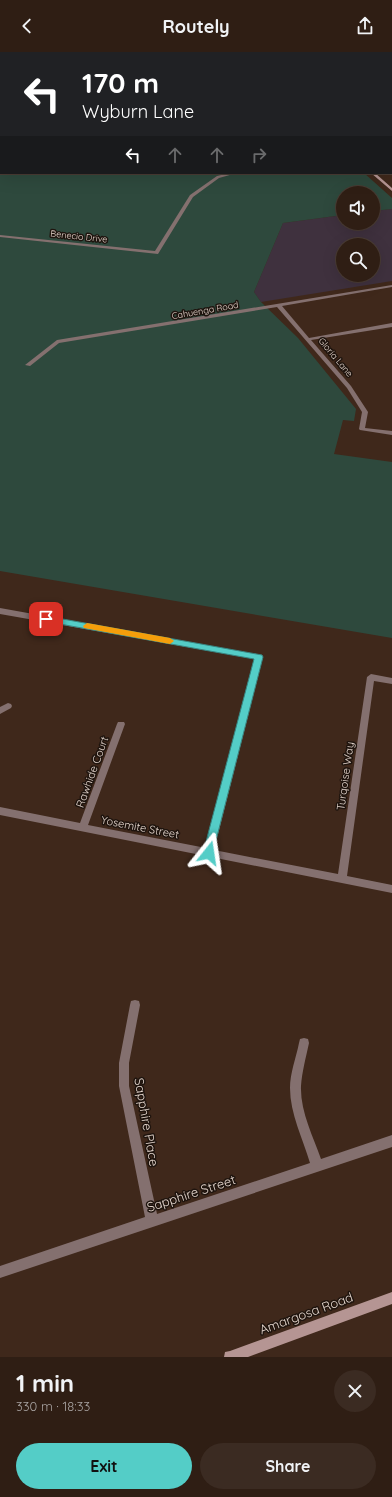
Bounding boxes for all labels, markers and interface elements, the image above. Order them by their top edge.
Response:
icon: back [16,15,38,37]
text: Routely [162,15,230,38]
icon: share [354,15,376,37]
text: 170 m [82,65,159,100]
icon: left [16,68,68,120]
text: Wyburn Lane [82,100,194,123]
icon: left [122,144,144,166]
icon: ahead [164,144,186,166]
icon: ahead [206,144,228,166]
icon: right [248,144,270,166]
map controls [336,186,380,282]
button: sound [336,186,380,230]
street label: Benecio Drive [50,228,108,244]
button: search [336,238,380,282]
street label: Cahuenga Road [171,299,239,321]
street label: Gloria Lane [317,335,355,379]
pin [29,602,63,636]
icon: arrive [35,608,57,630]
street label: Rawhide Court [73,734,111,810]
street label: Turqoise Way [333,741,357,811]
street label: Yosemite Street [100,813,180,841]
position arrow [188,832,230,874]
street label: Sapphire Place [131,1077,163,1167]
street label: Sapphire Street [145,1171,237,1215]
street label: Amargosa Road [257,1289,355,1337]
text: 1 min [16,1368,74,1398]
button: close [334,1370,376,1412]
text: 330 m · 18:33 [16,1398,90,1414]
button: Exit [16,1443,192,1489]
button: Share [200,1443,376,1489]

